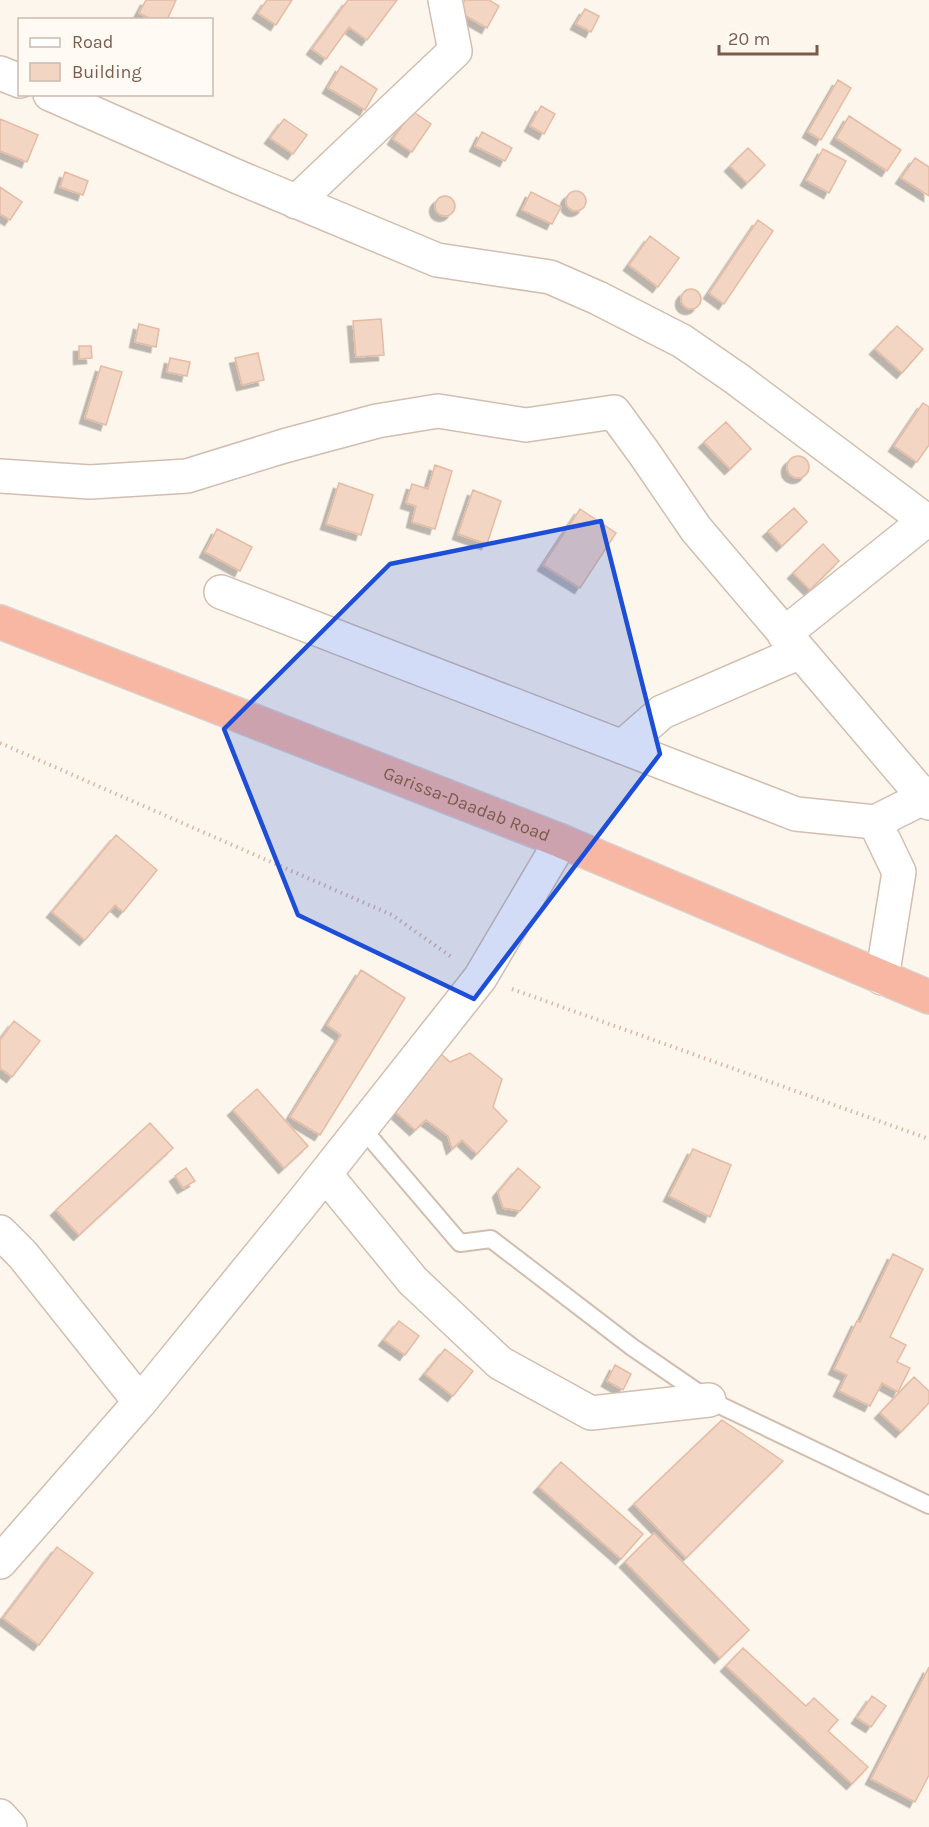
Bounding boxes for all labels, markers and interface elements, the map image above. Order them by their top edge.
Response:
legend [18,18,213,96]
scale bar [719,18,816,56]
text: 20 m [728,28,770,50]
text: Road [72,31,113,53]
text: Building [72,61,142,83]
street label: Garissa-Daadab Road [380,762,553,847]

